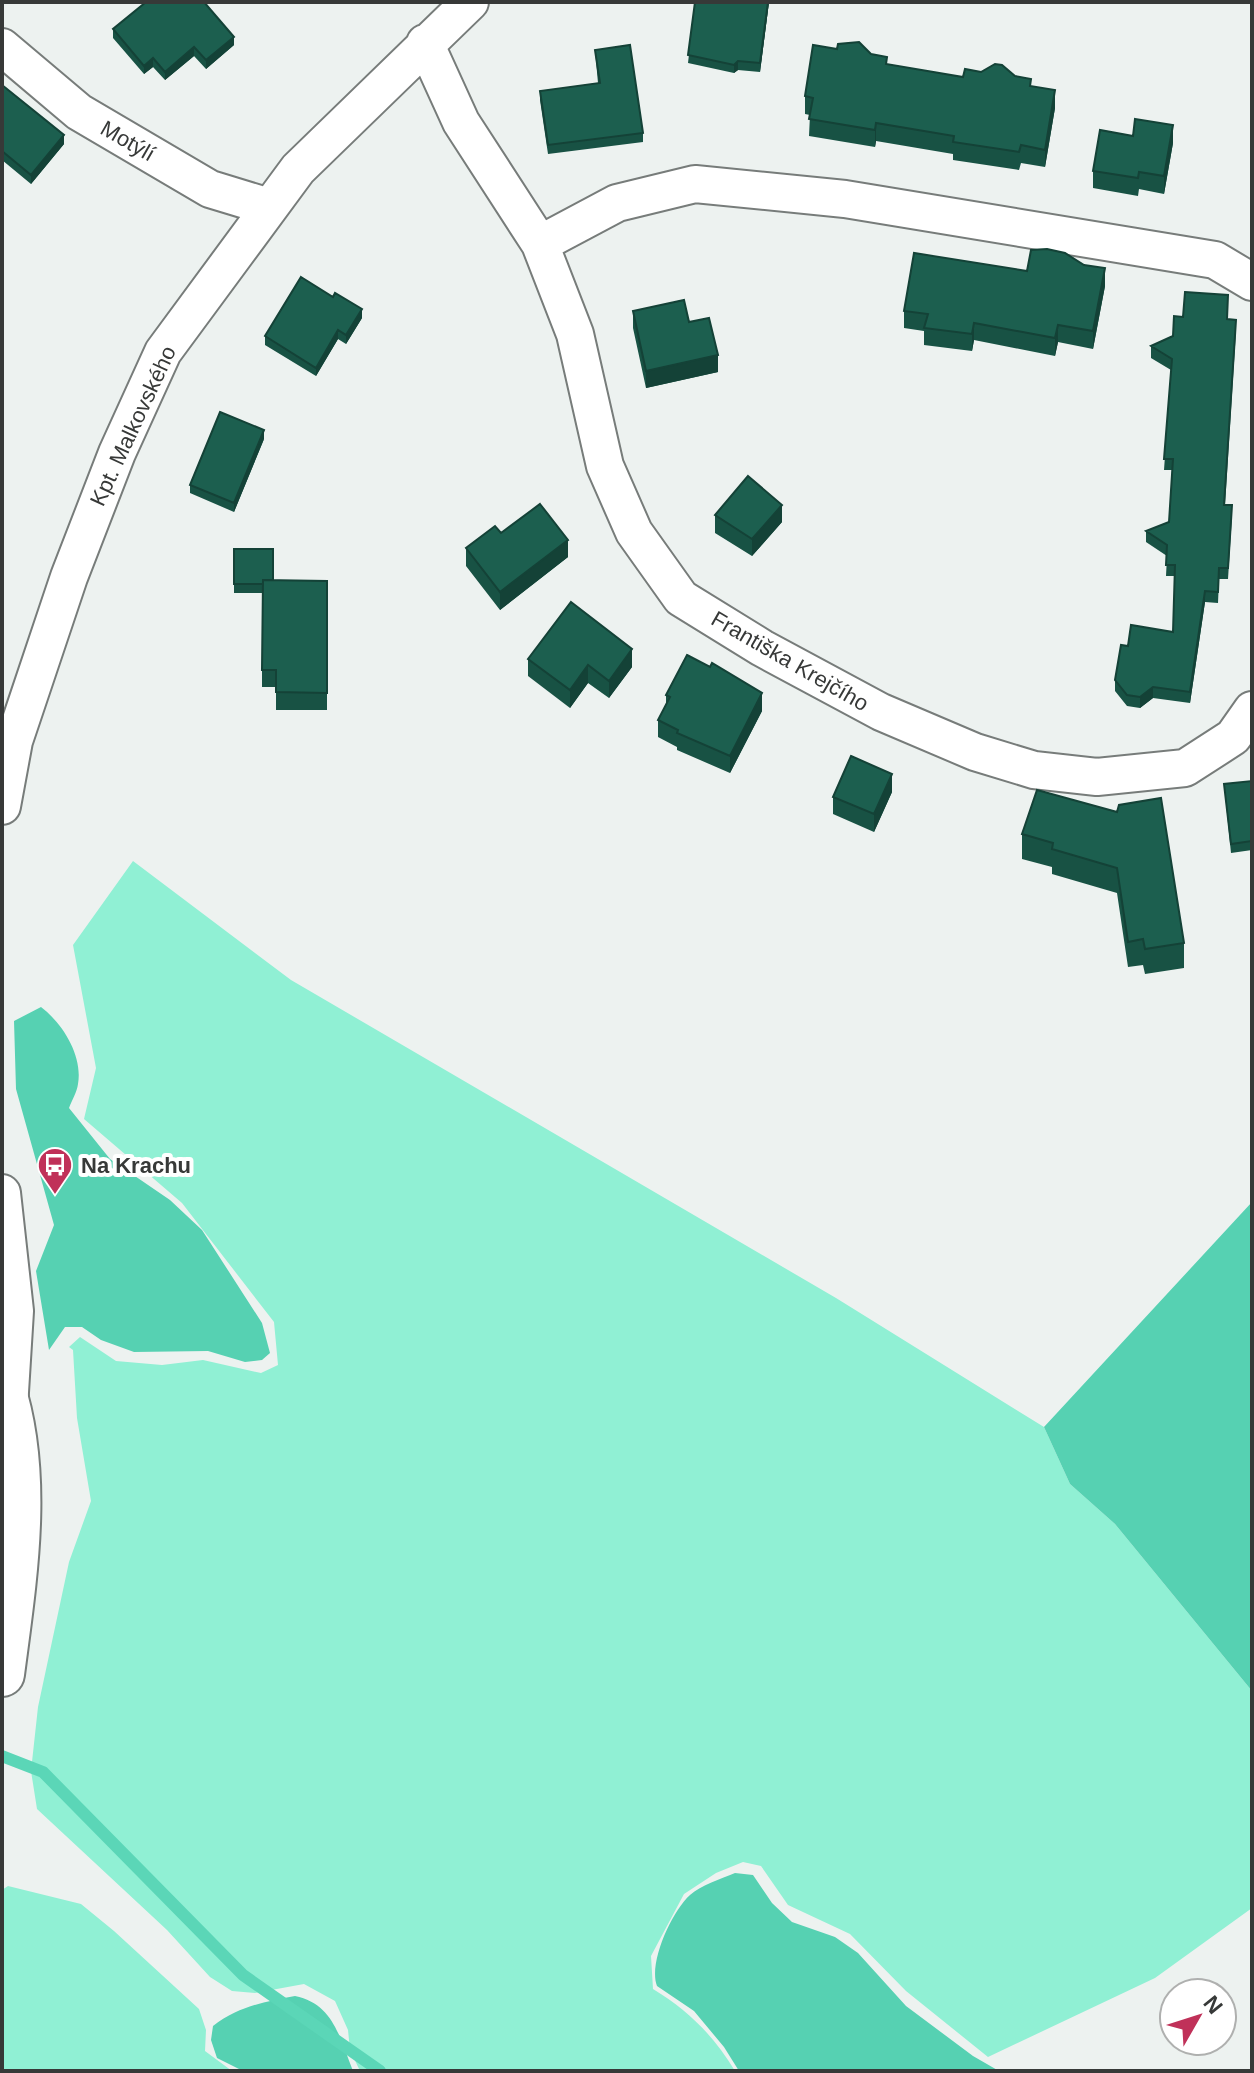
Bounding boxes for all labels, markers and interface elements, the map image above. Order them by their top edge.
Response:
street label: Motýlí [96,116,160,166]
street label: Kpt. Malkovského [85,342,181,510]
street label: Františka Krejčího [707,606,873,716]
bus stop icon: Na Krachu [36,1146,74,1196]
place label: Na Krachu [81,1153,191,1178]
north arrow [1158,1977,1238,2057]
text: N [1198,1991,1228,2019]

